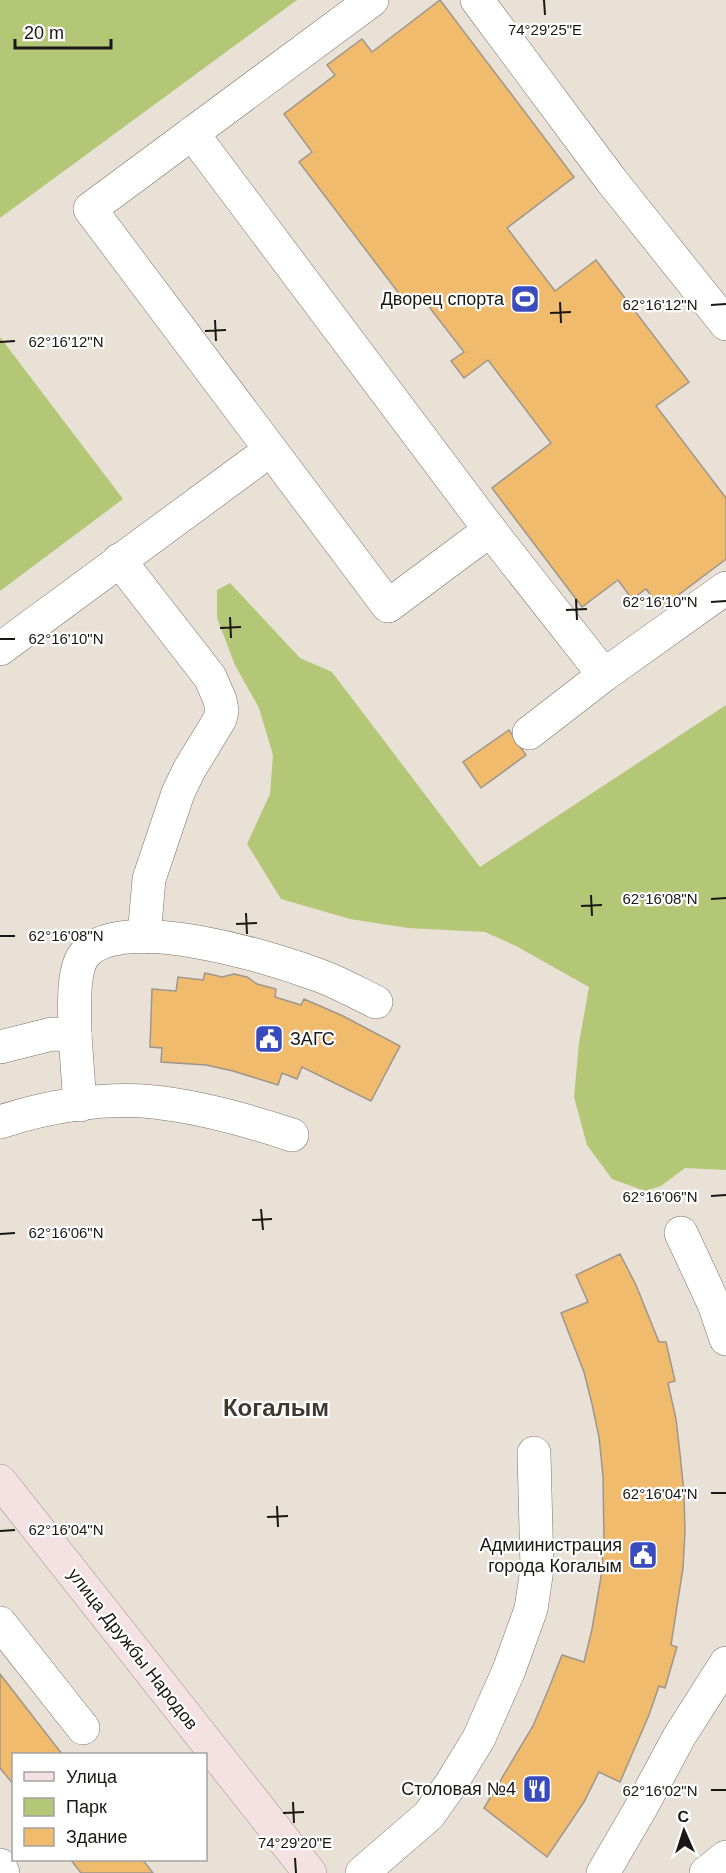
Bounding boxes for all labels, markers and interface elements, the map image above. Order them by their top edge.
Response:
scale bar [15,12,111,50]
text: 74°29'25"E [508,21,582,38]
text: 20 m [24,23,64,43]
sports icon: Дворец спорта [509,283,541,315]
place label: Дворец спорта [381,289,505,309]
text: 62°16'12"N [622,296,698,313]
text: 62°16'12"N [28,333,104,350]
text: 62°16'10"N [622,593,698,610]
text: 62°16'10"N [28,630,104,647]
text: 62°16'08"N [622,890,698,907]
text: 62°16'08"N [28,927,104,944]
public building icon: ЗАГС [253,1023,285,1055]
place label: ЗАГС [290,1029,335,1049]
text: 62°16'06"N [622,1188,698,1205]
text: 62°16'06"N [28,1224,104,1241]
district label: Когалым [223,1394,329,1421]
text: 62°16'04"N [622,1485,698,1502]
text: 62°16'04"N [28,1521,104,1538]
place label: Адмиинистрация города Когалым [480,1535,622,1576]
public building icon: Адмиинистрация города Когалым [627,1539,659,1571]
street label: улица Дружбы Народов [64,1564,202,1734]
legend [12,1753,207,1861]
text: Улица [66,1767,118,1787]
restaurant icon: Столовая №4 [521,1773,553,1805]
place label: Столовая №4 [401,1779,516,1799]
text: 62°16'02"N [622,1782,698,1799]
text: Парк [66,1797,107,1817]
north arrow [654,1801,714,1861]
text: С [677,1808,690,1825]
text: Здание [66,1827,127,1847]
text: 74°29'20"E [258,1834,332,1851]

